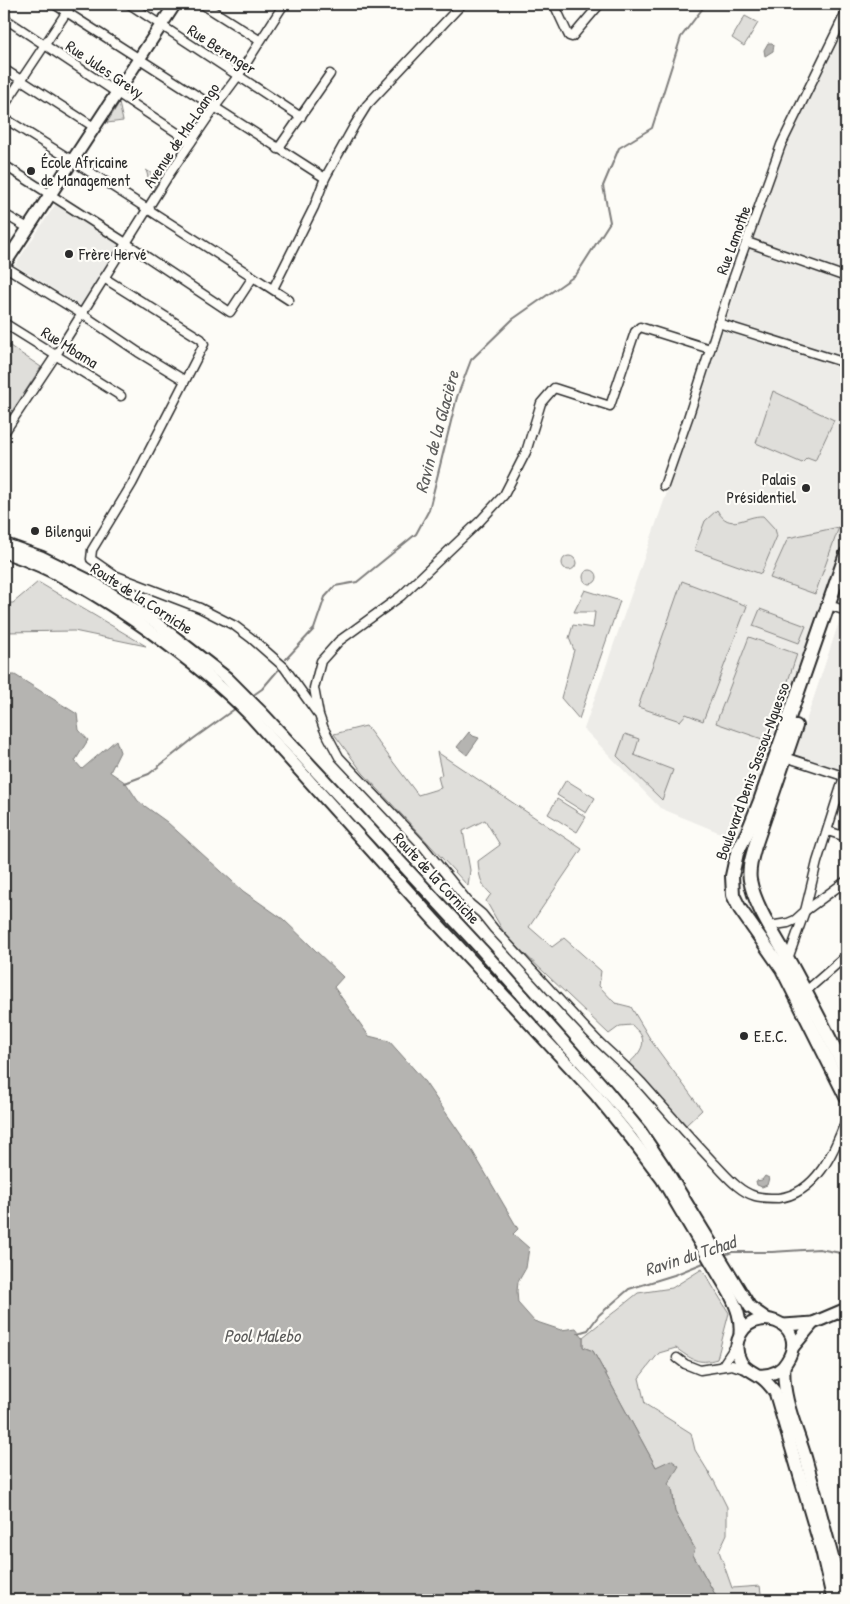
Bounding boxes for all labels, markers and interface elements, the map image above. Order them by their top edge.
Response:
street label: Rue Berenger [183,19,261,79]
street label: Rue Jules Grevy [62,35,149,103]
street label: Avenue de Ma-Loango [138,78,225,192]
place label: École Africaine de Management [41,151,131,191]
marker: École Africaine de Management [25,165,37,177]
street label: Rue Lamothe [710,202,756,278]
place label: Frère Hervé [78,243,147,265]
marker: Frère Hervé [63,248,75,260]
street label: Rue Mbama [37,321,103,373]
water label: Ravin de la Glacière [408,367,465,496]
place label: Palais Présidentiel [726,468,797,508]
marker: Palais Présidentiel [800,482,812,494]
place label: Bilengui [45,520,92,542]
marker: Bilengui [29,525,41,537]
street label: Route de la Corniche [87,557,198,640]
street label: Boulevard Denis Sassou-Nguesso [710,679,795,863]
street label: Route de la Corniche [389,827,486,929]
place label: E.E.C. [754,1025,787,1047]
marker: E.E.C. [738,1030,750,1042]
water label: Ravin du Tchad [641,1228,741,1282]
water label: Pool Malebo [224,1323,302,1348]

